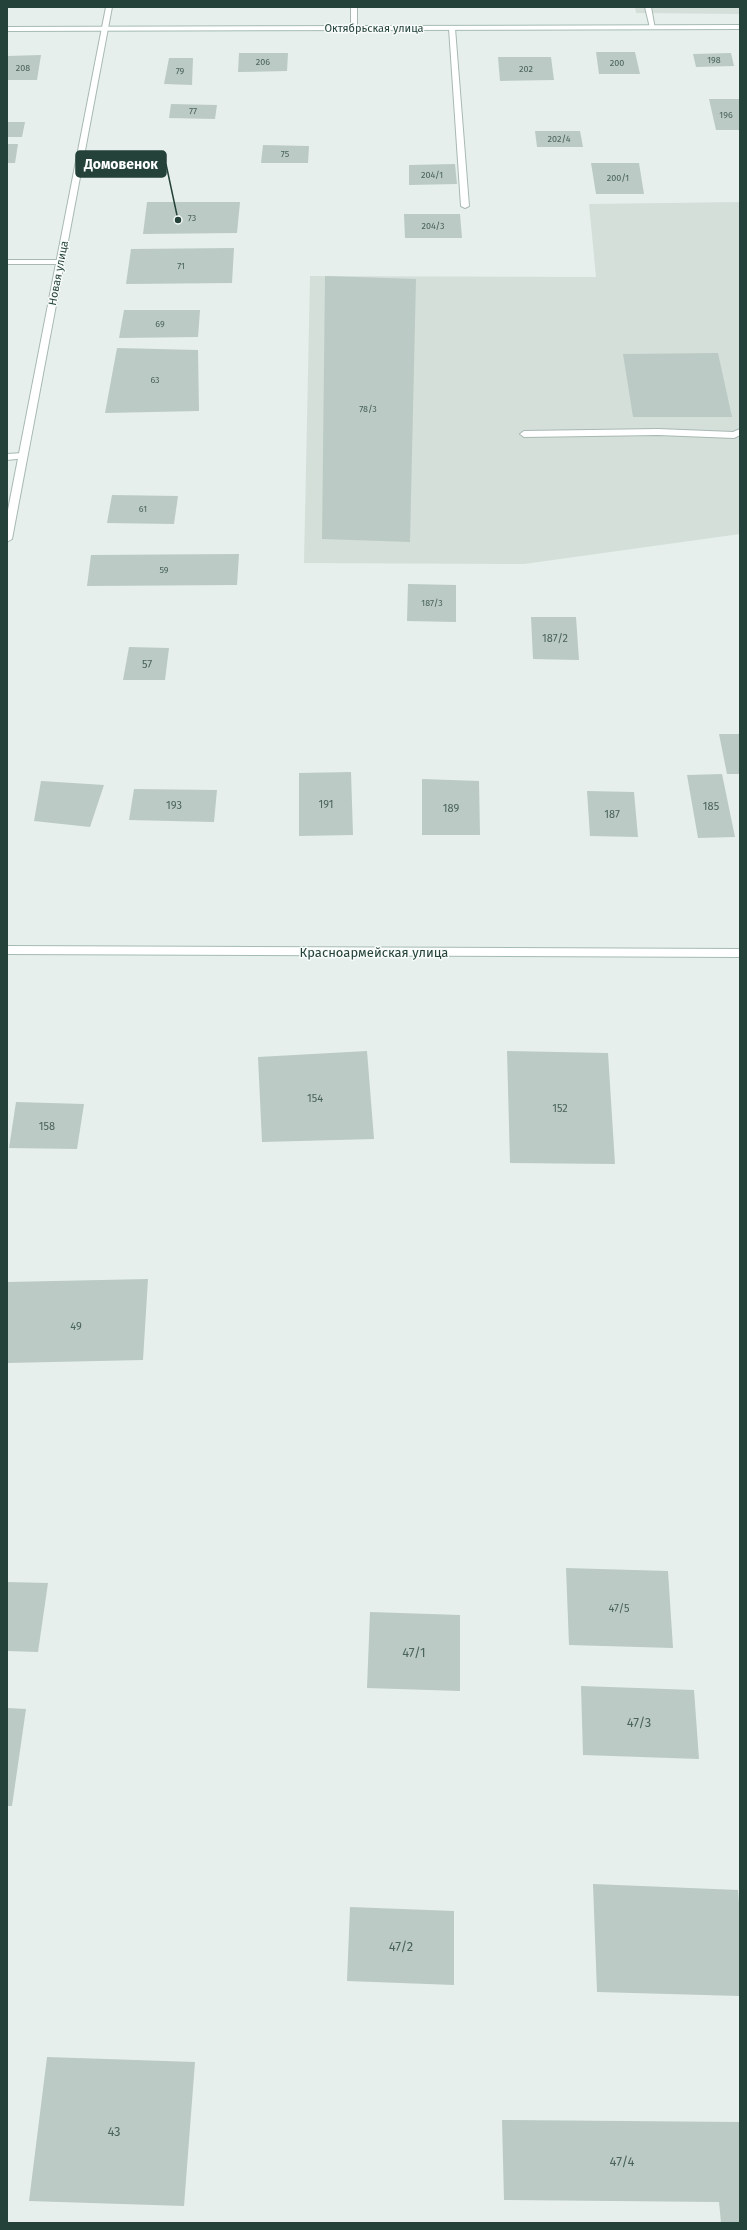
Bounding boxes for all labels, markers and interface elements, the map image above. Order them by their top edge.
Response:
street label: Октябрьская улица [324,22,424,35]
house number: 198 [707,55,721,65]
house number: 206 [256,57,270,67]
house number: 200 [610,58,624,68]
house number: 208 [16,63,30,73]
house number: 202 [519,64,533,74]
house number: 79 [176,66,185,76]
house number: 77 [189,106,197,116]
house number: 196 [719,110,733,120]
house number: 202/4 [548,134,571,144]
house number: 75 [281,149,290,159]
callout: Домовенок [76,151,166,177]
text: Домовенок [83,156,158,173]
house number: 204/1 [421,170,443,180]
house number: 200/1 [607,173,629,183]
house number: 73 [188,213,196,223]
house number: 204/3 [422,221,445,231]
street label: Новая улица [46,240,71,307]
house number: 71 [177,261,185,271]
house number: 69 [155,319,165,329]
house number: 63 [150,375,160,385]
house number: 78/3 [359,404,377,414]
house number: 61 [139,504,147,514]
house number: 59 [159,565,169,575]
house number: 187/3 [421,598,443,608]
house number: 187/2 [542,632,568,645]
house number: 57 [142,658,152,671]
house number: 191 [318,798,334,811]
house number: 193 [166,799,182,812]
house number: 185 [703,800,720,813]
house number: 189 [443,802,459,815]
house number: 187 [604,808,620,821]
street label: Красноармейская улица [300,945,448,960]
house number: 154 [307,1092,323,1105]
house number: 152 [552,1102,568,1115]
house number: 158 [39,1120,55,1133]
house number: 49 [70,1320,82,1333]
house number: 47/5 [608,1602,630,1615]
house number: 47/1 [402,1645,426,1660]
house number: 47/3 [627,1715,651,1730]
house number: 47/2 [389,1939,413,1954]
house number: 43 [107,2124,121,2139]
house number: 47/4 [610,2154,635,2169]

